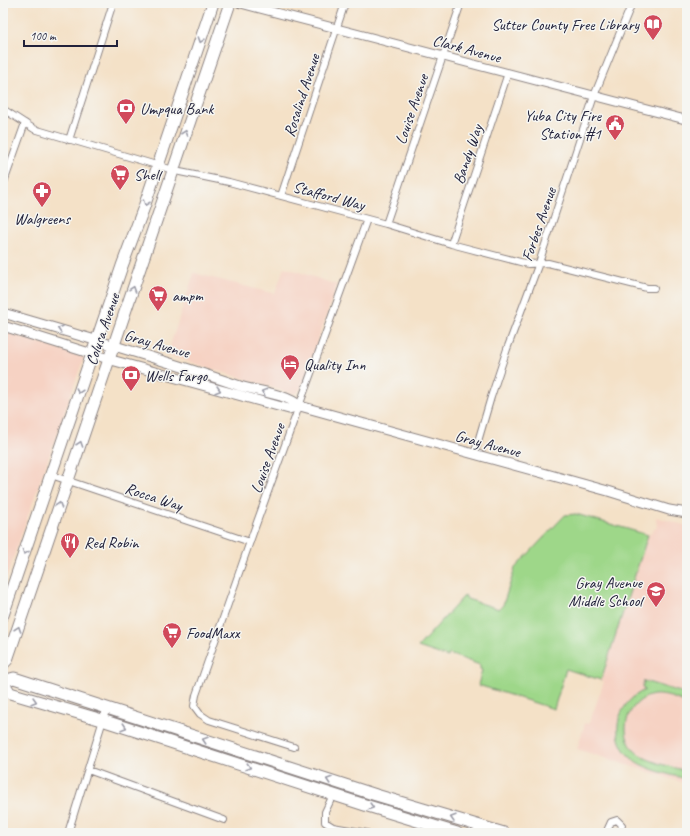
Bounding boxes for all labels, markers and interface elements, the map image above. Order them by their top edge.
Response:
library icon: Sutter County Free Library [642,13,664,41]
place label: Sutter County Free Library [491,15,641,35]
scale bar [24,22,117,48]
text: 100 m [30,28,57,44]
street label: Clark Avenue [431,30,505,68]
one-way arrow [197,36,205,43]
street label: Rosalind Avenue [279,50,325,139]
street label: Louise Avenue [391,70,434,147]
bank icon: Umpqua Bank [115,97,137,125]
place label: Umpqua Bank [140,99,215,119]
place label: Yuba City Fire Station #1 [524,106,603,144]
public building icon: Yuba City Fire Station #1 [604,113,626,141]
street label: Bandy Way [448,121,488,187]
one-way arrow [181,130,189,137]
supermarket icon: Shell [109,163,131,191]
place label: Shell [134,165,163,185]
street label: Stafford Way [291,177,368,216]
pharmacy icon: Walgreens [31,180,53,208]
street label: Forbes Avenue [517,183,561,264]
one-way arrow [142,199,150,206]
place label: Walgreens [14,209,71,229]
supermarket icon: ampm [147,284,169,312]
one-way arrow [128,285,136,292]
place label: ampm [172,286,204,306]
street label: Colusa Avenue [81,289,125,368]
one-way arrow [56,325,63,334]
street label: Gray Avenue [122,325,193,363]
hotel icon: Quality Inn [279,353,301,381]
place label: Quality Inn [304,355,366,375]
bank icon: Wells Fargo [120,364,142,392]
place label: Wells Fargo [145,366,209,386]
one-way arrow [215,385,222,394]
one-way arrow [76,387,84,394]
one-way arrow [261,389,267,397]
street label: Louise Avenue [246,419,290,496]
street label: Gray Avenue [453,426,524,463]
one-way arrow [75,441,83,448]
street label: Rocca Way [122,478,186,516]
one-way arrow [54,502,63,509]
restaurant icon: Red Robin [59,531,81,559]
place label: Red Robin [84,533,139,553]
one-way arrow [21,549,29,556]
place label: Gray Avenue Middle School [569,573,645,611]
school or university icon: Gray Avenue Middle School [645,580,667,608]
supermarket icon: FoodMaxx [161,621,183,649]
place label: FoodMaxx [186,623,241,643]
one-way arrow [13,625,22,632]
one-way arrow [31,696,38,704]
one-way arrow [120,722,127,731]
one-way arrow [202,736,209,744]
one-way arrow [244,763,251,771]
one-way arrow [325,776,332,785]
one-way arrow [368,802,375,811]
one-way arrow [450,814,457,823]

